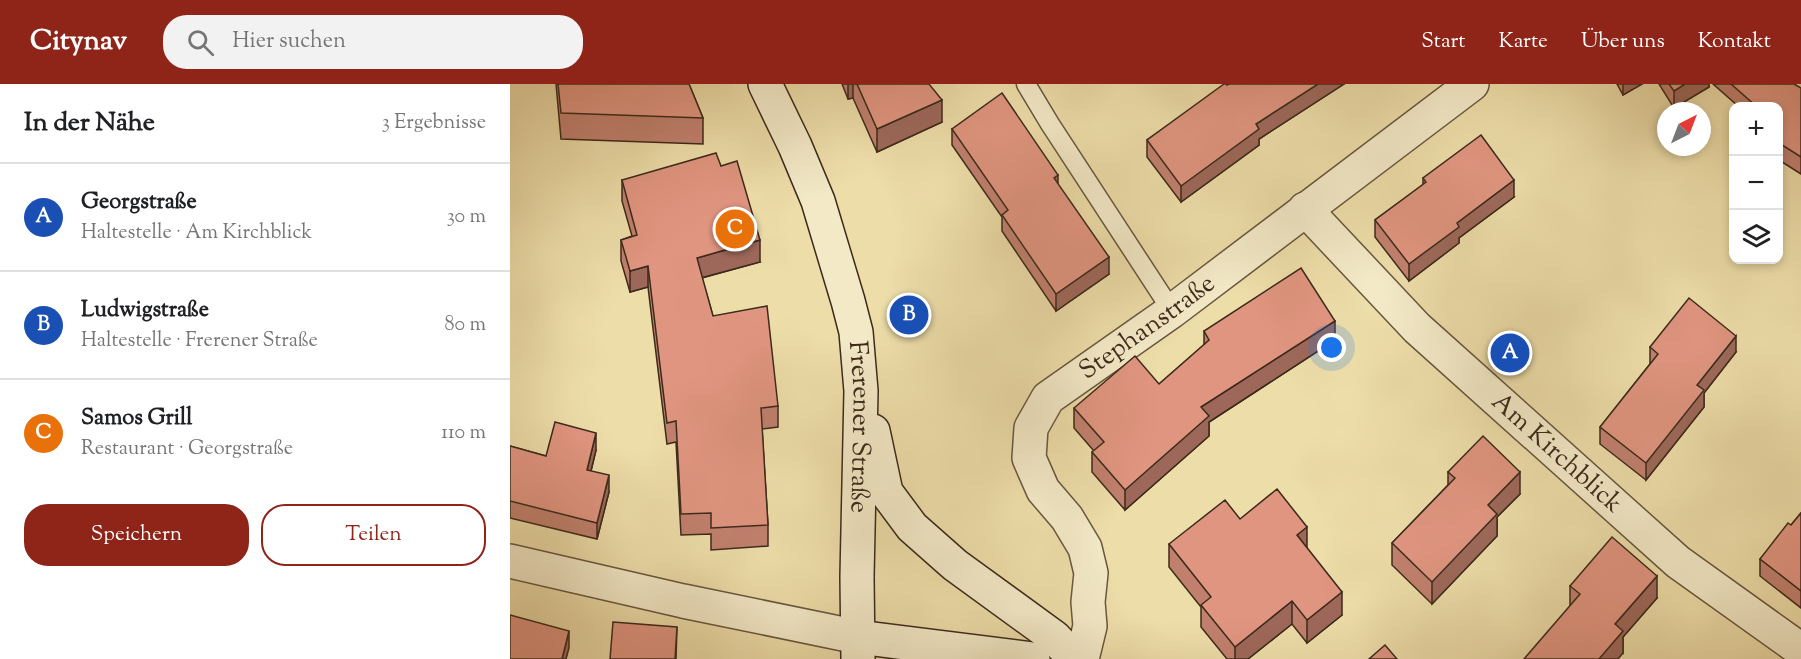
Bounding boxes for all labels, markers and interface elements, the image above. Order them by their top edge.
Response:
search box [163,15,583,69]
text: Citynav [30,22,127,62]
icon: search [184,26,217,59]
text: Hier suchen [232,26,346,58]
text: Start [1421,27,1465,57]
text: Karte [1498,27,1548,57]
text: Über uns [1581,27,1665,57]
text: Kontakt [1698,27,1771,57]
north arrow [1657,102,1711,156]
map controls [1729,102,1783,264]
button: + [1729,102,1783,156]
text: In der Nähe [24,105,155,142]
text: 3 Ergebnisse [382,109,486,138]
button: − [1729,156,1783,210]
text: Georgstraße [81,187,197,219]
text: A [35,203,52,232]
text: 30 m [447,203,486,232]
pin: C [716,206,754,252]
button: layers [1729,210,1783,264]
text: Haltestelle · Am Kirchblick [81,219,312,248]
street label: Stephanstraße [1072,266,1223,389]
pin: B [890,292,928,338]
text: Ludwigstraße [81,295,209,327]
text: B [37,311,50,340]
text: 80 m [445,311,486,340]
text: Haltestelle · Frerener Straße [81,327,318,356]
pin: A [1490,330,1530,376]
your location [1317,333,1346,362]
street label: Frerener Straße [838,339,880,513]
street label: Am Kirchblick [1483,384,1630,522]
text: Samos Grill [81,403,192,435]
text: C [35,419,52,448]
text: 110 m [441,419,486,448]
text: Restaurant · Georgstraße [81,435,293,464]
button: Speichern [24,504,249,566]
button: Teilen [261,504,486,566]

